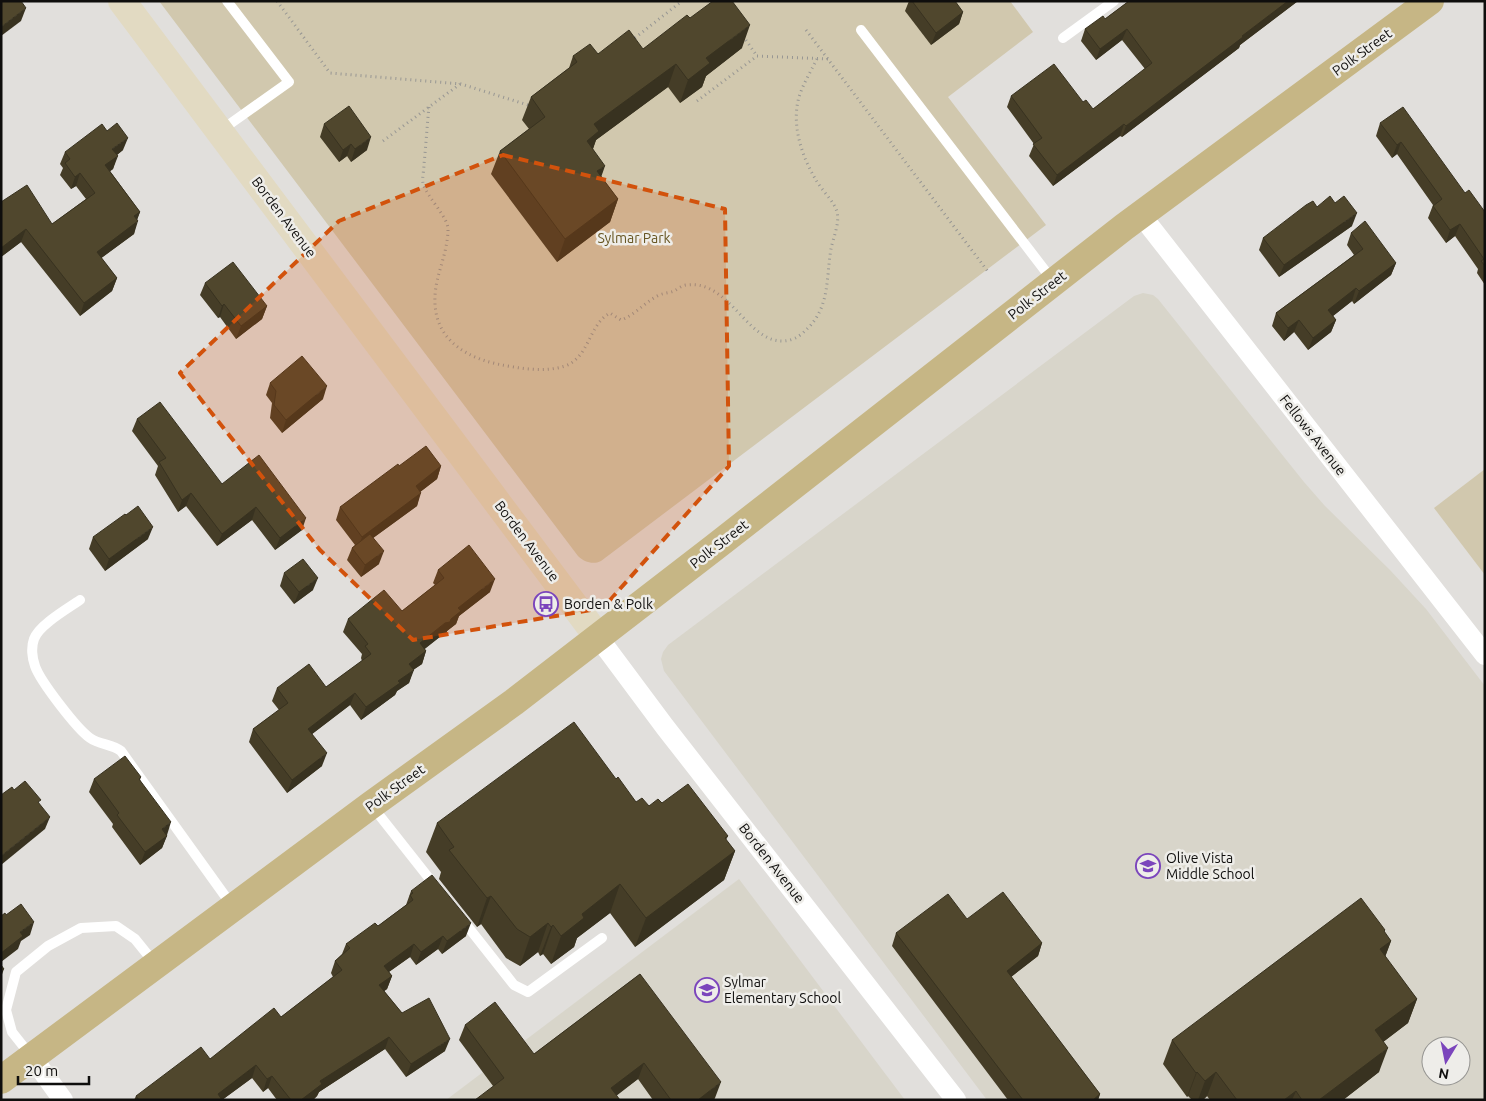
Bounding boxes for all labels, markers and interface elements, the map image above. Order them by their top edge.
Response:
street label: Polk Street [1329,25,1395,79]
street label: Borden Avenue [249,174,319,260]
park label: Sylmar Park [597,230,671,246]
street label: Polk Street [1005,267,1070,323]
street label: Fellows Avenue [1277,391,1349,479]
street label: Borden Avenue [492,498,562,584]
street label: Polk Street [687,516,752,572]
bus stop icon: Borden & Polk [533,591,559,617]
place label: Borden & Polk [564,596,653,612]
street label: Polk Street [362,761,428,815]
street label: Borden Avenue [736,820,808,906]
place label: Olive Vista Middle School [1166,850,1255,882]
school or university icon: Olive Vista Middle School [1135,853,1161,879]
place label: Sylmar Elementary School [724,974,842,1006]
school or university icon: Sylmar Elementary School [694,977,720,1003]
north arrow [1421,1036,1471,1086]
scale bar [18,1054,89,1086]
text: 20 m [25,1062,58,1079]
text: N [1437,1065,1450,1083]

